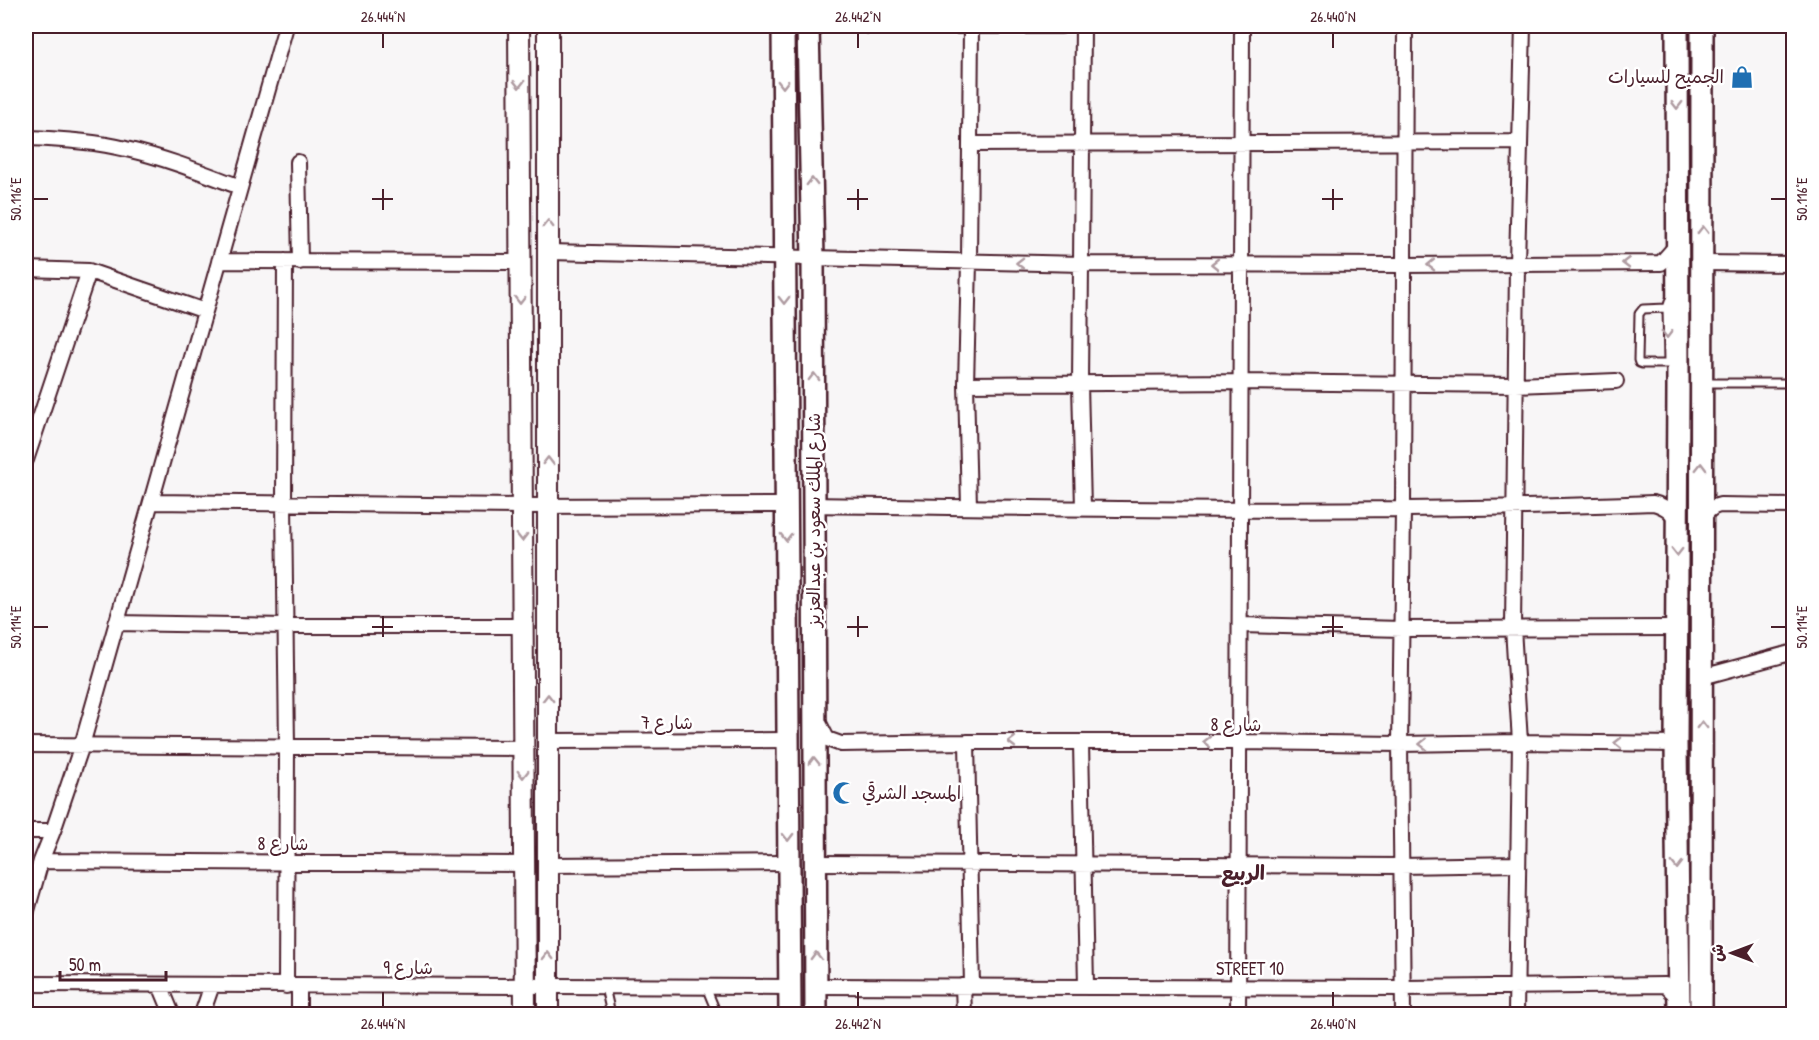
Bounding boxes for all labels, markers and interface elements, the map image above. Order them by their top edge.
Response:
text: 26.444°N [361,6,405,27]
text: 26.442°N [835,6,881,27]
text: 26.440°N [1310,6,1356,27]
place label: الجميح للسيارات [1608,64,1724,89]
shop icon: الجميح للسيارات [1729,64,1755,90]
one-way arrow [513,79,525,88]
one-way arrow [777,79,789,88]
one-way arrow [1671,100,1683,109]
text: 50.116°E [5,177,26,221]
text: 50.116°E [1791,177,1812,221]
one-way arrow [805,178,818,187]
one-way arrow [542,220,554,229]
one-way arrow [1697,226,1709,235]
one-way arrow [1015,257,1024,269]
one-way arrow [1621,257,1630,269]
one-way arrow [1210,258,1219,270]
one-way arrow [1426,259,1435,271]
one-way arrow [514,295,527,304]
one-way arrow [778,295,790,304]
one-way arrow [1661,330,1673,339]
one-way arrow [808,373,820,382]
street label: شارع الملك سعود بن عبدالعزيز [801,413,826,629]
one-way arrow [542,457,554,466]
one-way arrow [1695,463,1707,472]
one-way arrow [516,532,528,541]
one-way arrow [780,532,792,541]
one-way arrow [1671,547,1683,556]
text: 50.114°E [5,605,26,648]
text: 50.114°E [1791,605,1812,648]
one-way arrow [542,694,554,703]
street label: شارع 7 [641,710,693,735]
street label: شارع 8 [1211,712,1261,737]
one-way arrow [1696,721,1708,730]
one-way arrow [1007,736,1016,748]
one-way arrow [1202,736,1211,748]
one-way arrow [1613,737,1622,749]
one-way arrow [1418,738,1427,750]
one-way arrow [808,757,821,766]
one-way arrow [517,769,530,778]
mosque icon: المسجد الشرقي [831,780,857,806]
place label: المسجد الشرقي [862,780,961,806]
street label: شارع 8 [258,831,308,856]
one-way arrow [782,832,794,841]
district label: الربيع [1221,859,1265,887]
one-way arrow [1671,861,1683,870]
north arrow [1702,923,1762,983]
scale bar [60,944,166,982]
text: ش [1706,944,1728,962]
text: 50 m [69,952,101,977]
one-way arrow [542,952,554,961]
one-way arrow [810,952,822,961]
street label: شارع 9 [383,955,433,980]
street label: STREET 10 [1216,956,1284,981]
text: 26.444°N [361,1013,405,1034]
text: 26.442°N [835,1013,881,1034]
text: 26.440°N [1310,1013,1356,1034]

